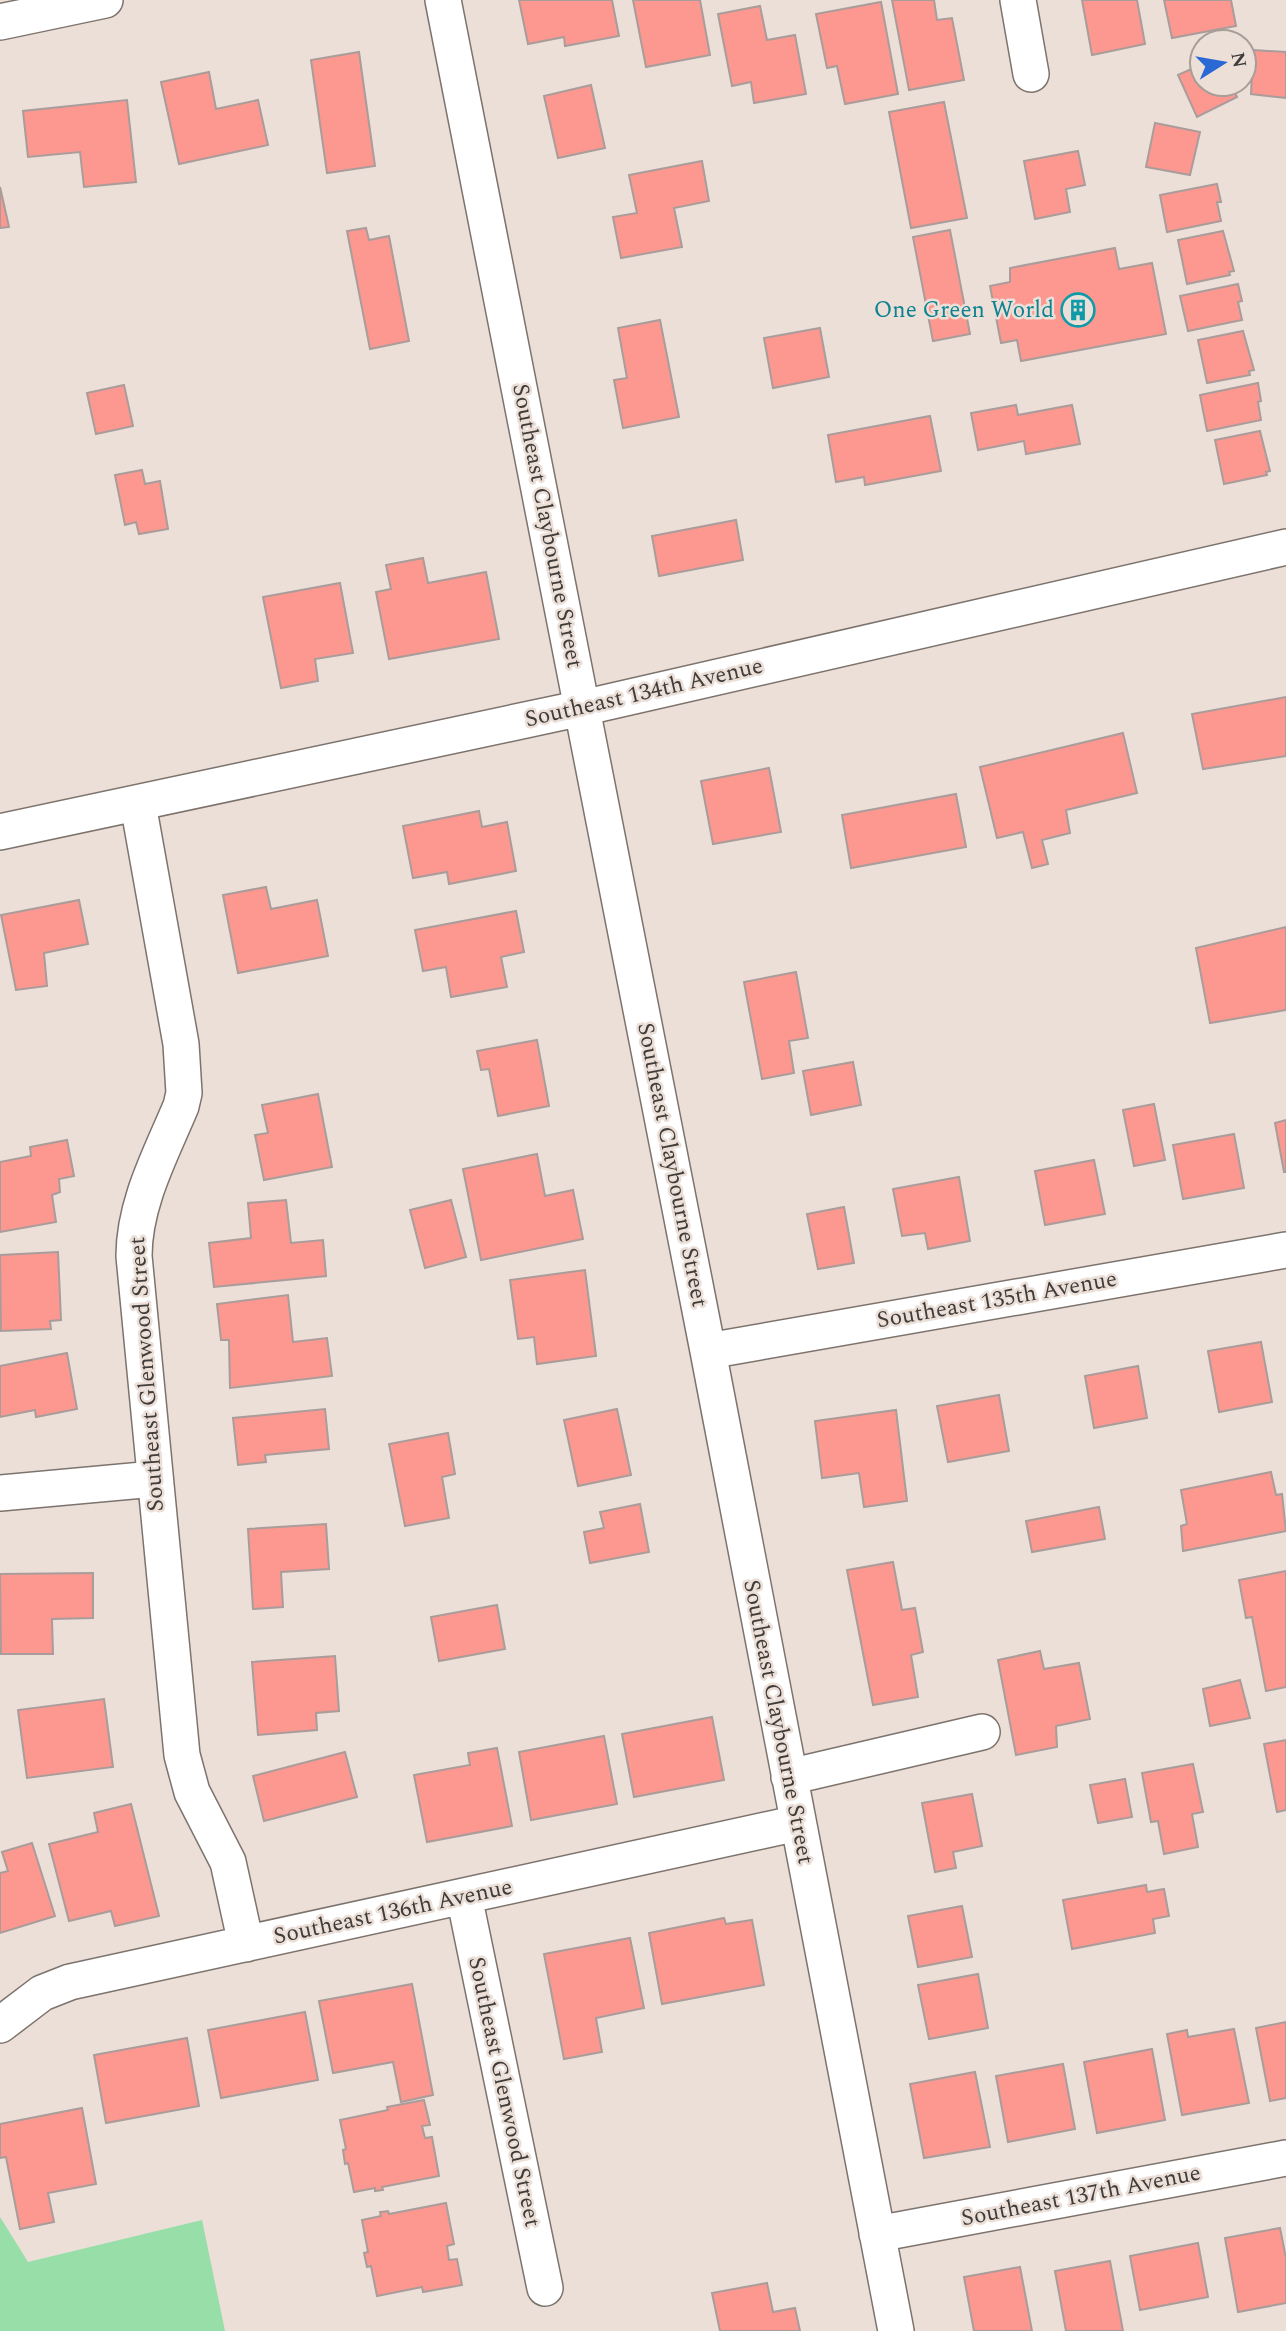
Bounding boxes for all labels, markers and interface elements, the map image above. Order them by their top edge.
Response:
north arrow [1188,28,1258,98]
text: N [1223,50,1254,70]
building icon: One Green World [1059,291,1097,329]
place label: One Green World [874,293,1054,328]
street label: Southeast Claybourne Street [502,381,592,671]
street label: Southeast 134th Avenue [522,649,766,737]
street label: Southeast Claybourne Street [627,1020,717,1310]
street label: Southeast Glenwood Street [120,1235,174,1513]
street label: Southeast 135th Avenue [874,1262,1120,1338]
street label: Southeast Claybourne Street [733,1577,823,1867]
street label: Southeast 136th Avenue [270,1870,516,1954]
street label: Southeast Glenwood Street [458,1954,550,2230]
street label: Southeast 137th Avenue [958,2156,1204,2236]

